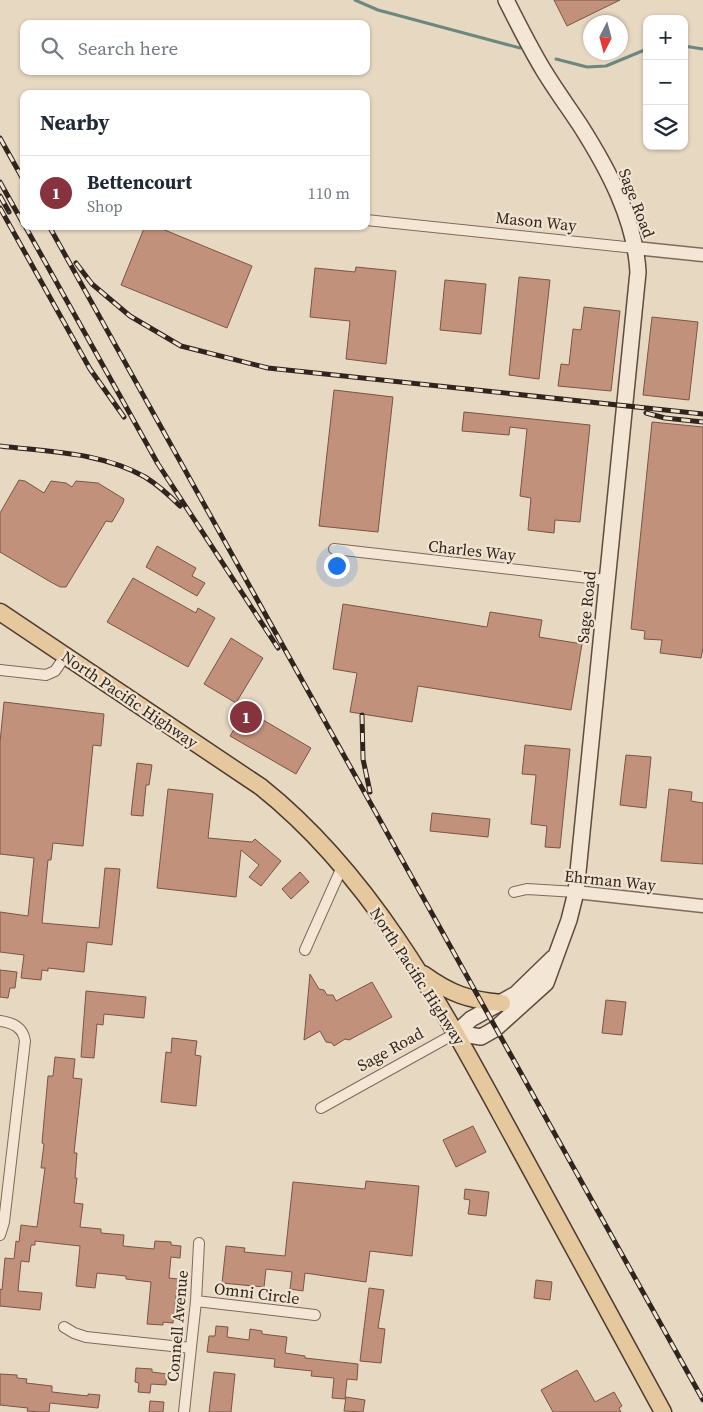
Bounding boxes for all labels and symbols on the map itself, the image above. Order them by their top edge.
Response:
north arrow [583,15,628,60]
street label: Sage Road [614,165,660,241]
street label: Mason Way [494,206,578,236]
street label: Charles Way [427,534,518,566]
your location [324,553,350,579]
street label: Sage Road [571,570,601,644]
street label: North Pacific Highway [57,645,203,753]
pin: 1 [230,698,262,736]
street label: Ehrman Way [563,864,658,896]
street label: North Pacific Highway [365,903,471,1050]
street label: Sage Road [353,1022,427,1076]
street label: Connell Avenue [161,1269,193,1383]
street label: Omni Circle [213,1277,301,1309]

